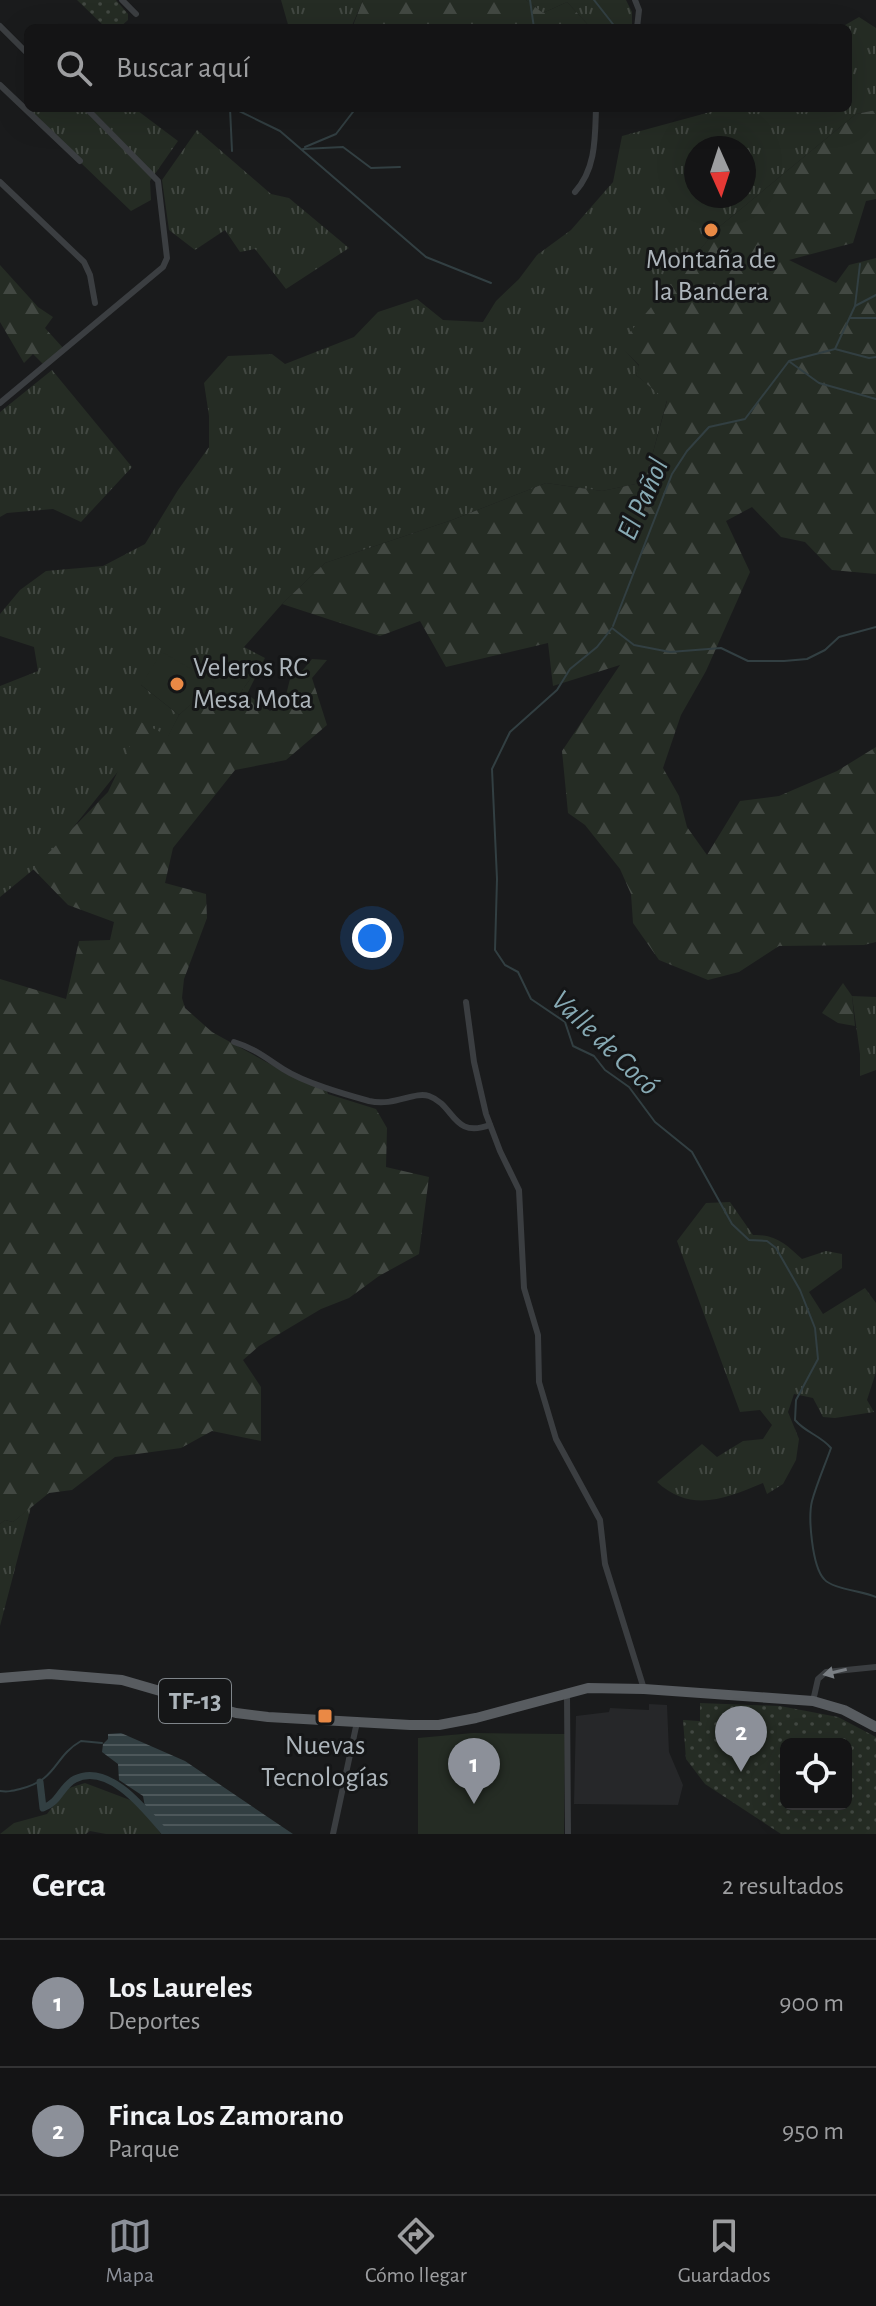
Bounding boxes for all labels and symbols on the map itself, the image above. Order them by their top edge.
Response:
north arrow [684,136,756,208]
marker: Montaña de la Bandera [702,221,720,239]
place label: Montaña de la Bandera [646,246,776,306]
water label: El Pañol [612,454,674,544]
place label: Veleros RC Mesa Mota [193,654,313,714]
marker: Veleros RC Mesa Mota [168,675,186,693]
your location [352,918,392,958]
water label: Valle de Cocó [546,985,664,1101]
one-way arrow [822,1666,847,1679]
road number: TF-13 [159,1679,231,1723]
pin: 2 [715,1706,767,1772]
marker: Nuevas Tecnologías [316,1707,334,1725]
place label: Nuevas Tecnologías [261,1732,389,1792]
pin: 1 [448,1738,500,1804]

